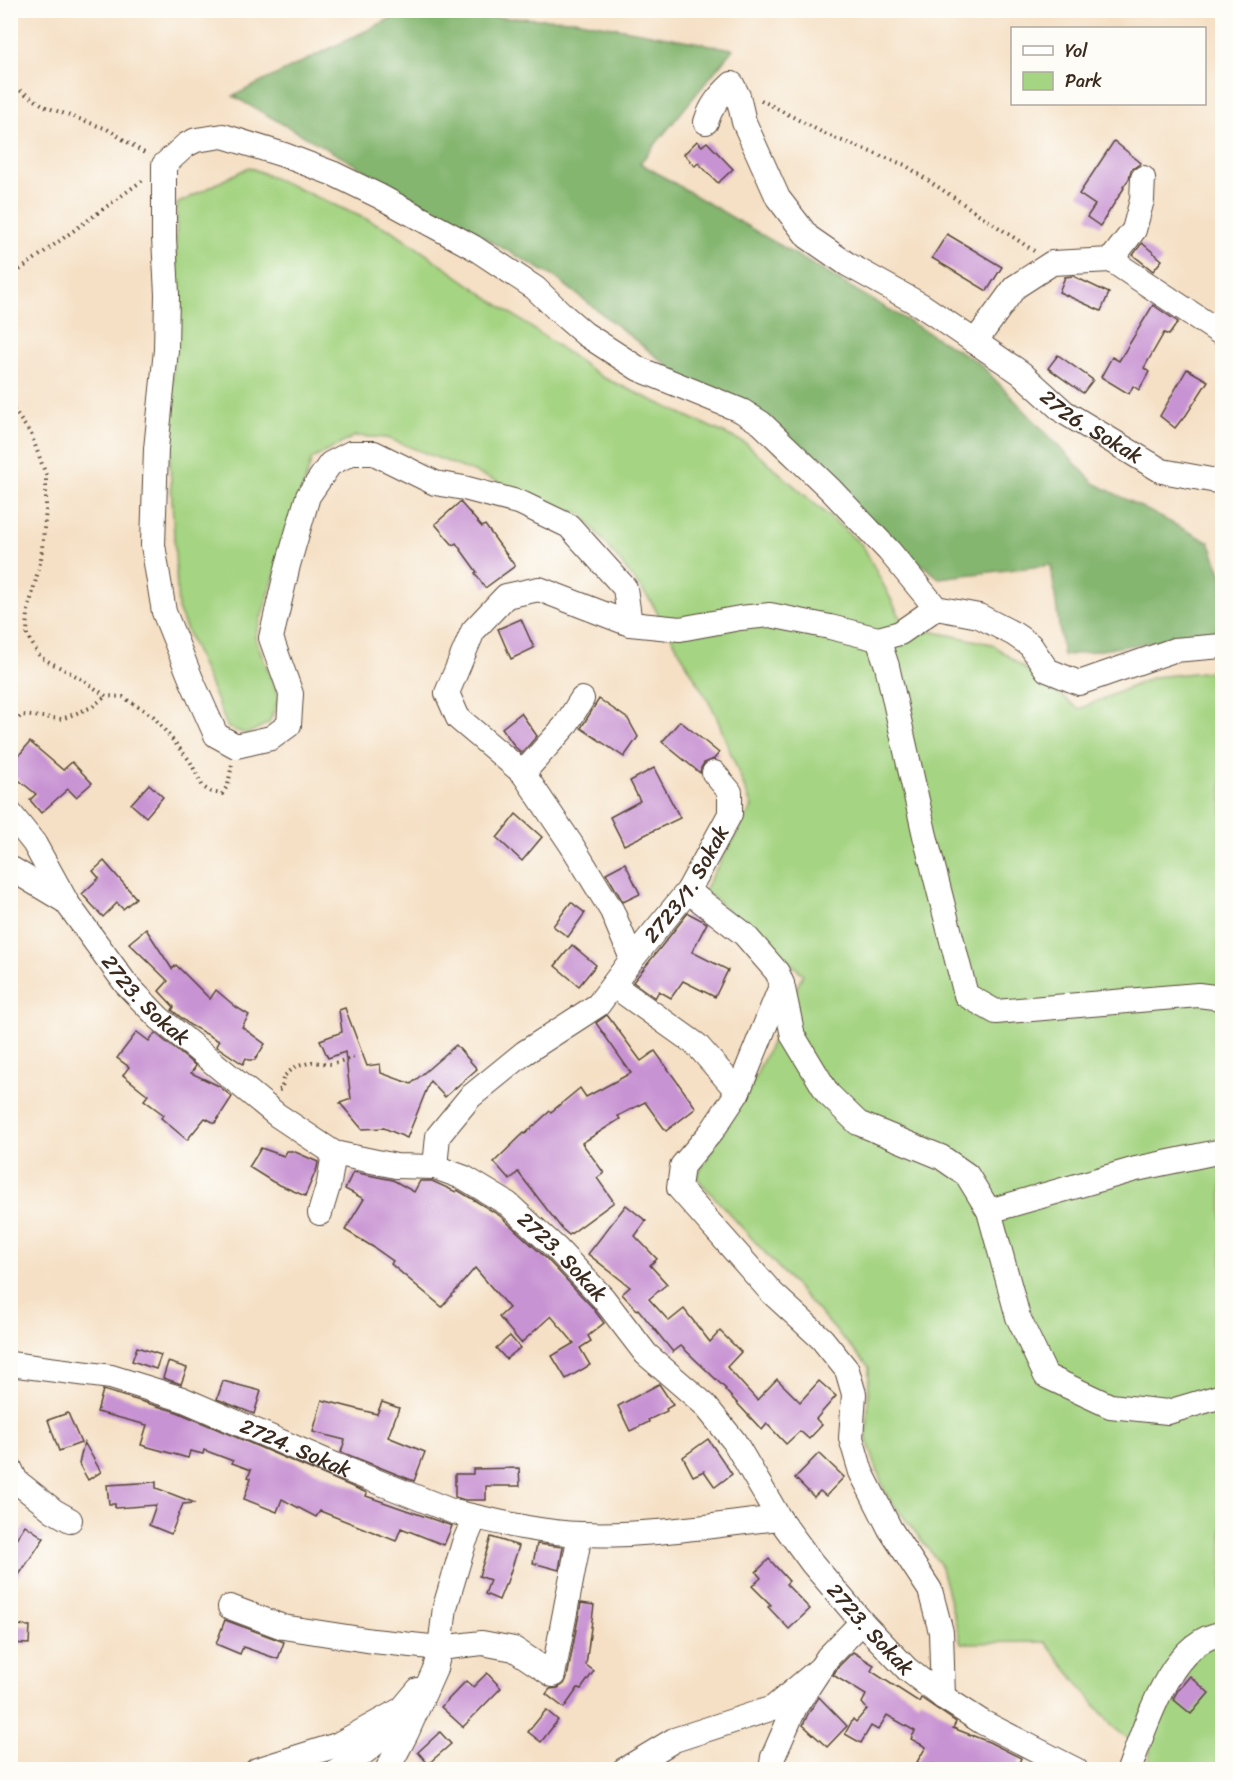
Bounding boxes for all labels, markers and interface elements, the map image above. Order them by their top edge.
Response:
legend [1011,27,1206,105]
text: Yol [1065,35,1088,67]
text: Park [1065,65,1102,97]
street label: 2726. Sokak [1031,379,1150,474]
street label: 2723/1. Sokak [633,818,740,952]
street label: 2723. Sokak [91,946,199,1055]
street label: 2723. Sokak [508,1202,617,1311]
street label: 2724. Sokak [234,1407,357,1489]
street label: 2723. Sokak [817,1574,923,1685]

